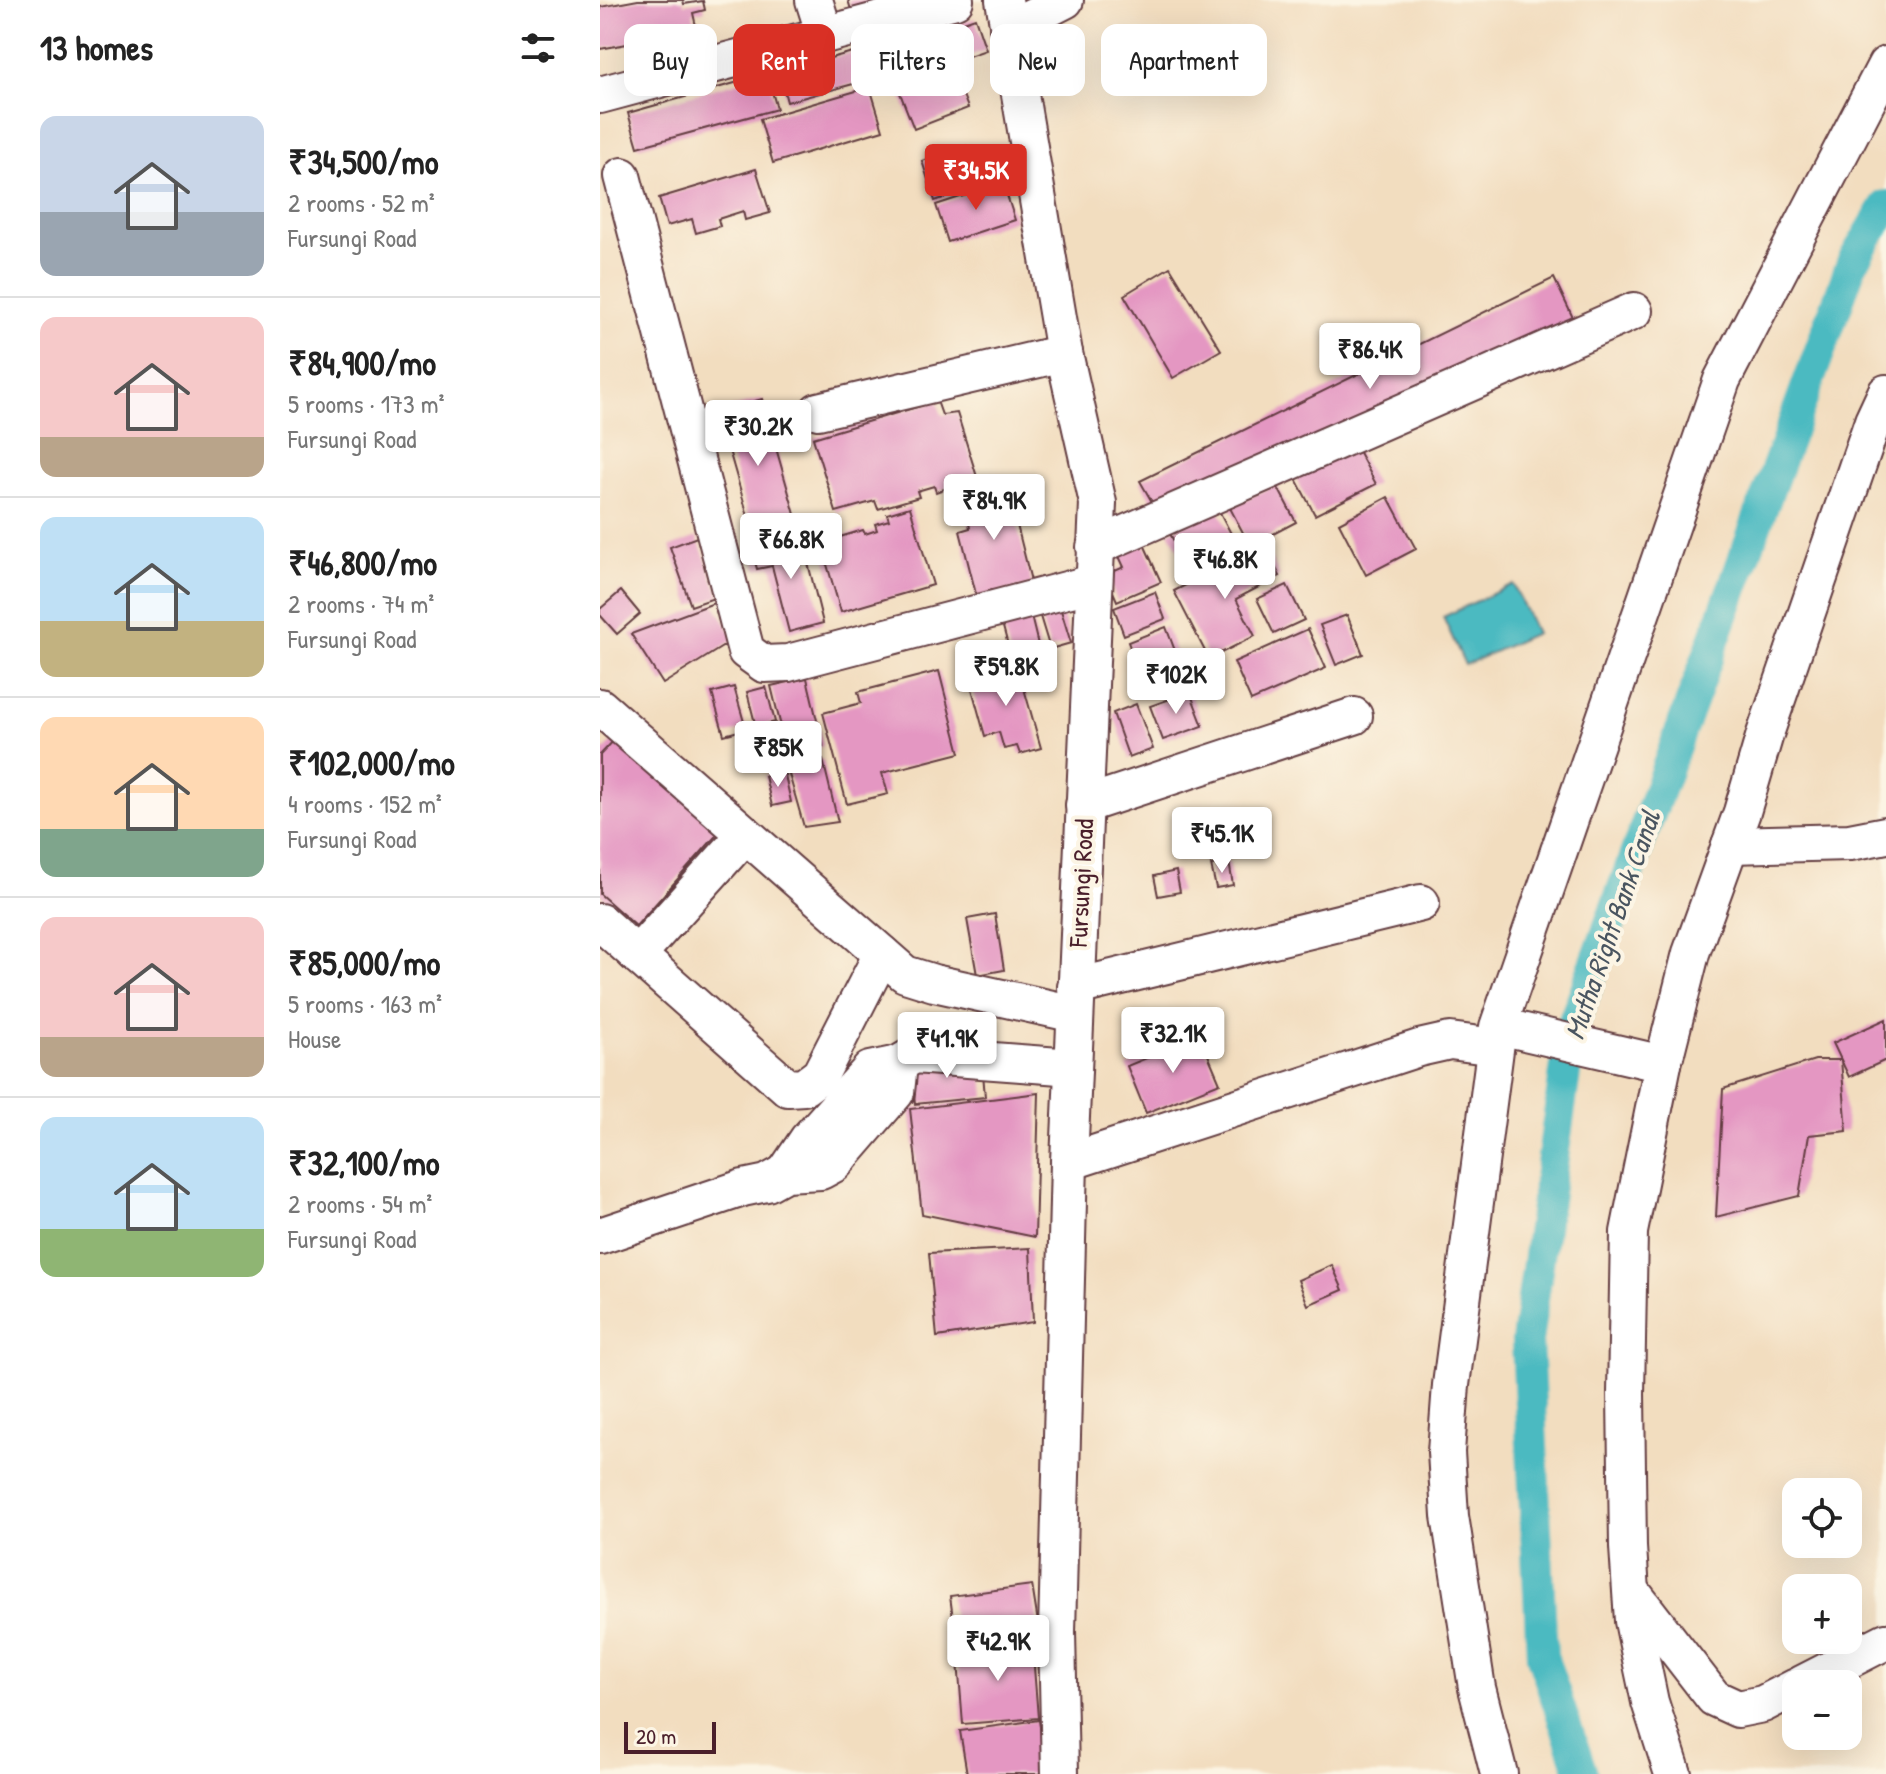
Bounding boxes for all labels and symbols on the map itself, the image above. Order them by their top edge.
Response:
pin: ₹34.5K [911,144,1041,212]
pin: ₹86.4K [1305,323,1435,391]
pin: ₹30.2K [693,400,823,468]
pin: ₹84.9K [929,474,1059,542]
pin: ₹66.8K [726,513,856,581]
pin: ₹46.8K [1160,533,1290,601]
pin: ₹59.8K [941,640,1071,708]
pin: ₹102K [1120,648,1232,716]
pin: ₹85K [731,721,825,789]
water label: Mutha Right Bank Canal [1555,804,1669,1044]
pin: ₹45.1K [1157,807,1287,875]
street label: Fursungi Road [1060,818,1101,949]
pin: ₹32.1K [1108,1007,1238,1075]
pin: ₹41.9K [882,1012,1012,1080]
pin: ₹42.9K [933,1615,1063,1683]
scale bar [624,1718,716,1754]

